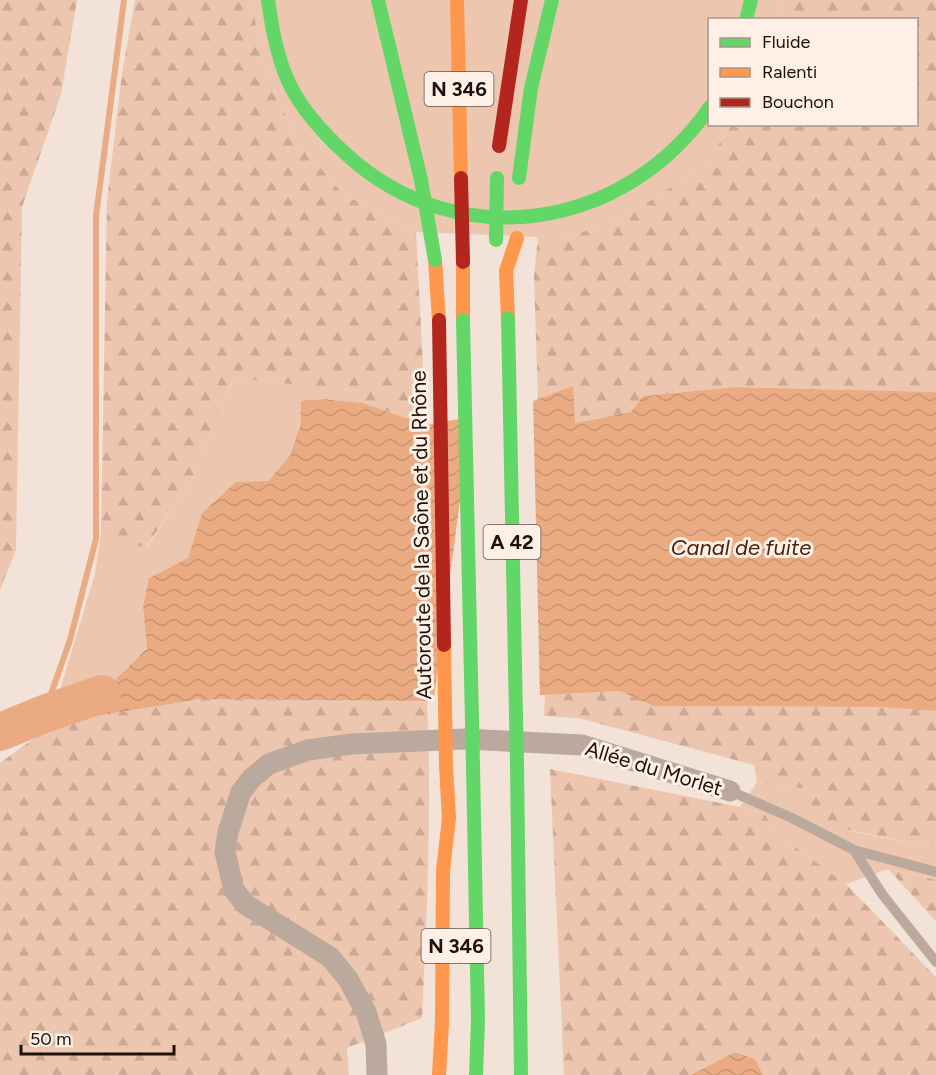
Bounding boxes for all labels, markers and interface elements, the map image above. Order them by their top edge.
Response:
legend [708,18,918,126]
text: Fluide [762,31,811,53]
text: Ralenti [762,61,817,83]
road number: N 346 [424,72,494,106]
text: Bouchon [762,91,834,113]
street label: Autoroute de la Saône et du Rhône [406,370,436,700]
road number: A 42 [484,525,540,559]
water label: Canal de fuite [671,534,811,561]
street label: Allée du Morlet [583,735,726,801]
road number: N 346 [422,929,490,963]
scale bar [21,1018,174,1056]
text: 50 m [30,1028,72,1050]

